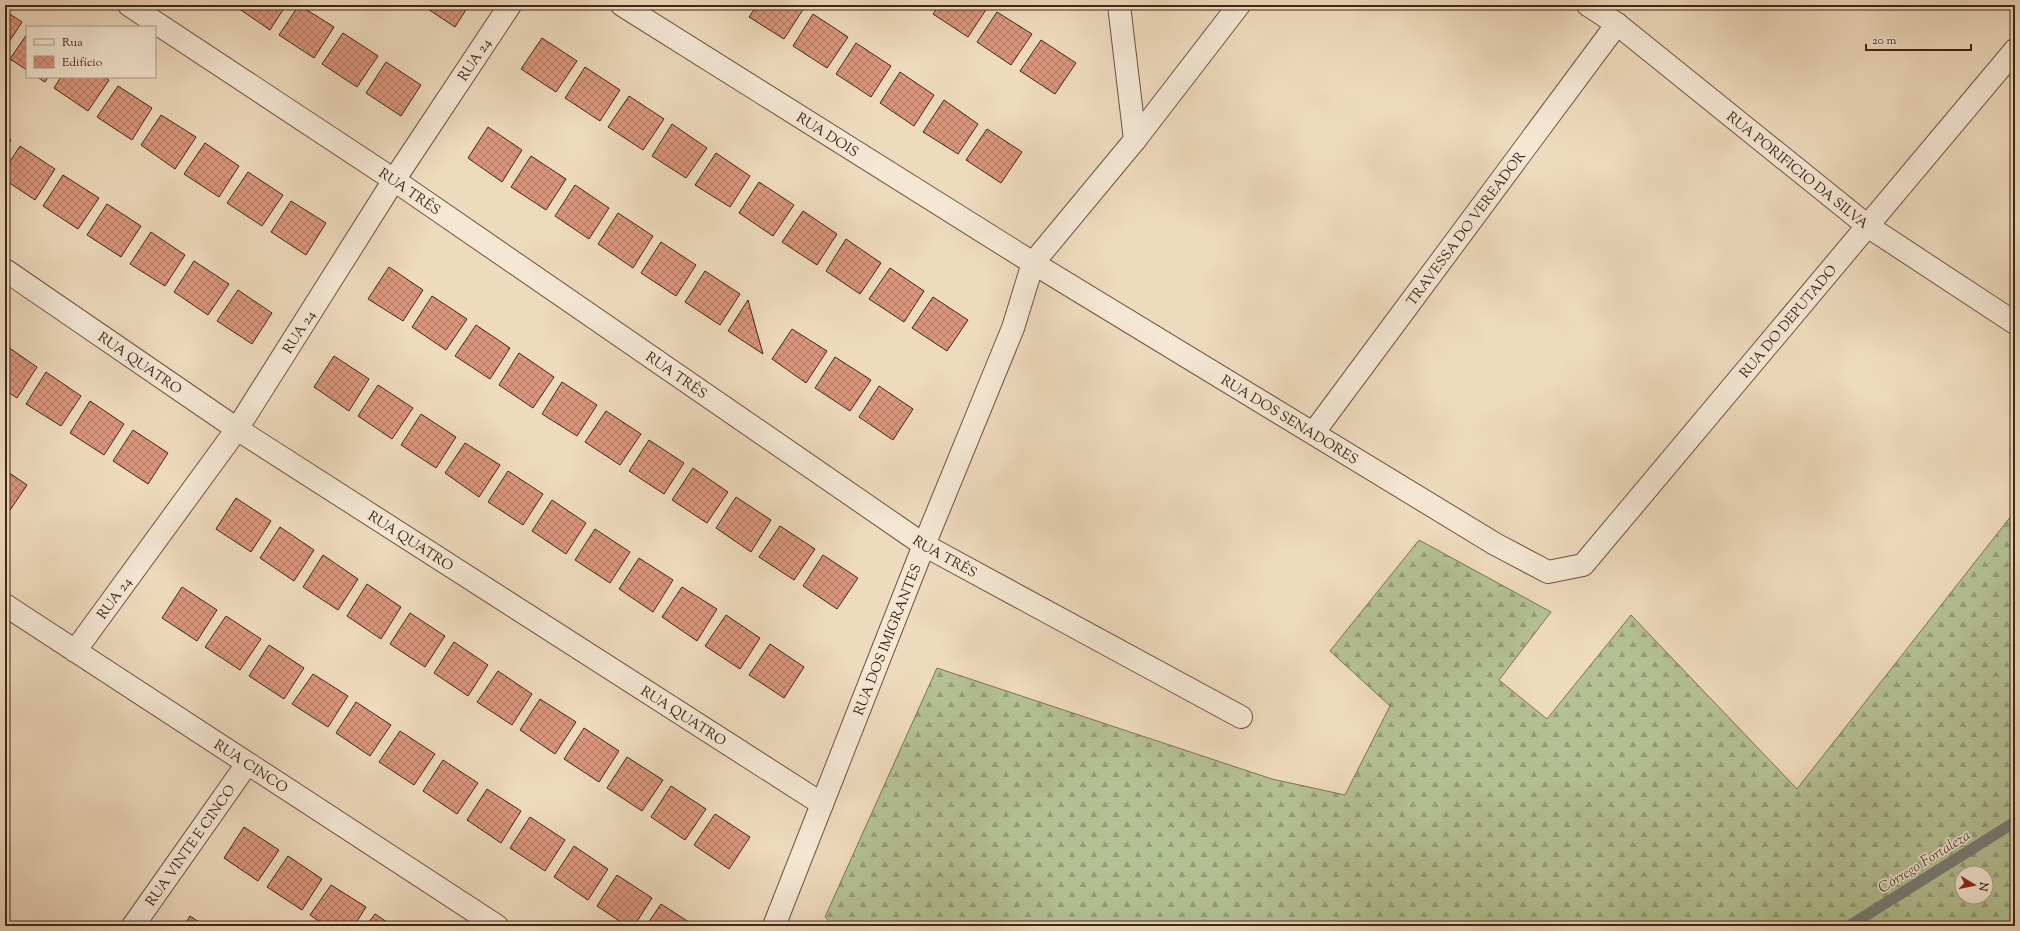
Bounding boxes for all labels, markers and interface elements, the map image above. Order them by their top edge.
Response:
legend [26,26,156,78]
scale bar [1866,26,1971,52]
text: 20 m [1872,32,1897,50]
text: Rua [62,34,83,52]
street label: RUA 24 [454,35,497,86]
text: Edifício [62,54,103,72]
street label: RUA PORIFICIO DA SILVA [1721,108,1872,235]
street label: RUA DOIS [792,109,862,163]
street label: TRAVESSA DO VEREADOR [1403,148,1531,311]
street label: RUA TRÊS [374,164,444,221]
street label: RUA DO DEPUTADO [1736,261,1843,383]
street label: RUA 24 [279,307,321,358]
street label: RUA QUATRO [93,328,185,400]
street label: RUA TRÊS [641,348,711,405]
street label: RUA DOS SENADORES [1216,371,1361,471]
street label: RUA QUATRO [363,507,457,577]
street label: RUA TRÊS [908,532,980,584]
street label: RUA DOS IMIGRANTES [850,561,928,719]
street label: RUA 24 [93,574,138,624]
street label: RUA QUATRO [636,682,729,752]
street label: RUA CINCO [209,736,291,799]
street label: RUA VINTE E CINCO [142,781,241,911]
water label: Córrego Fortaleza [1875,825,1975,899]
north arrow [1954,865,1994,905]
text: N [1974,880,1992,892]

